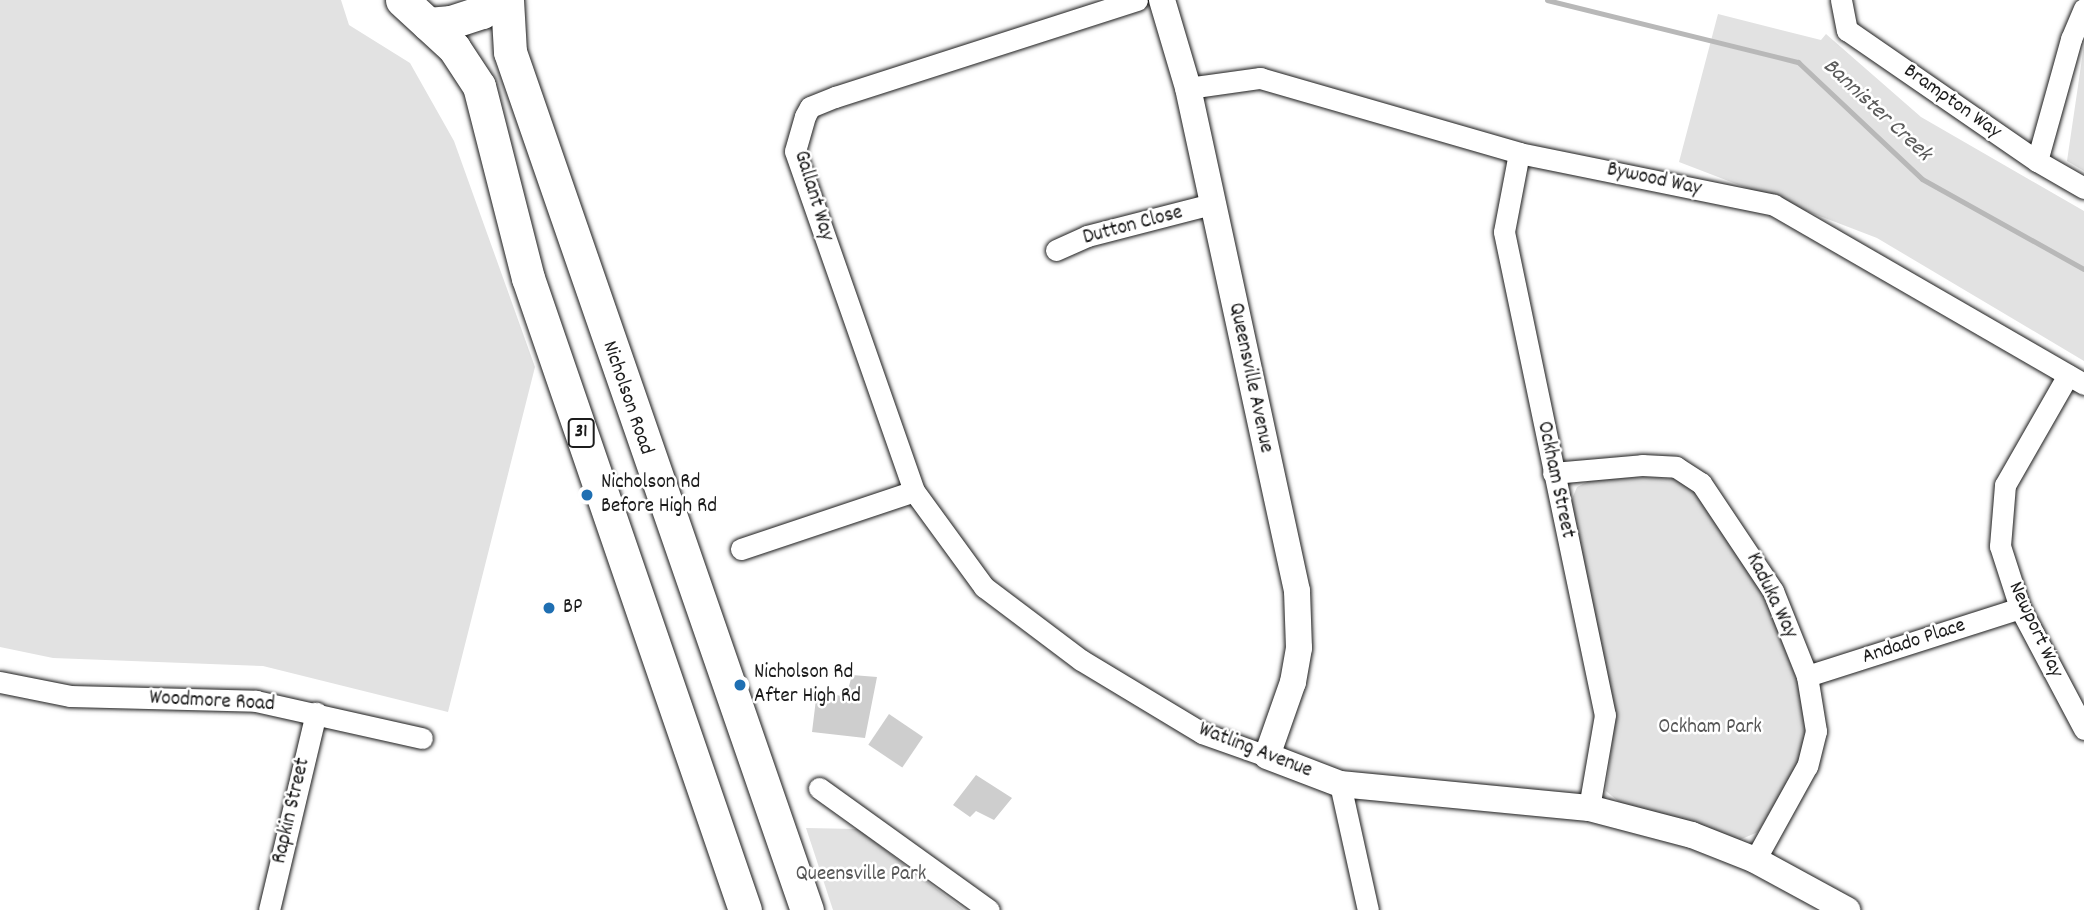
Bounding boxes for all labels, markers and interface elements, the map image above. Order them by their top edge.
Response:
water label: Bannister Creek [1816,54,1936,168]
street label: Brampton Way [1898,59,2006,145]
street label: Gallant Way [787,148,839,244]
street label: Bywood Way [1605,158,1703,202]
street label: Dutton Close [1080,201,1186,251]
street label: Queensville Avenue [1222,301,1278,455]
street label: Nicholson Road [596,338,658,458]
road number: 31 [567,418,595,448]
street label: Ockham Street [1530,419,1580,541]
place label: Nicholson Rd Before High Rd [601,470,717,520]
marker: Nicholson Rd Before High Rd [579,487,595,503]
street label: Kaduka Way [1739,549,1803,643]
street label: Newport Way [2002,578,2068,682]
place label: BP [563,595,582,621]
marker: BP [541,600,557,616]
street label: Andado Place [1859,613,1969,671]
place label: Nicholson Rd After High Rd [754,660,861,710]
marker: Nicholson Rd After High Rd [732,677,748,693]
street label: Woodmore Road [149,686,275,718]
park label: Ockham Park [1658,715,1762,741]
street label: Watling Avenue [1195,718,1315,784]
street label: Rapkin Street [268,756,316,866]
park label: Queensville Park [796,862,926,888]

